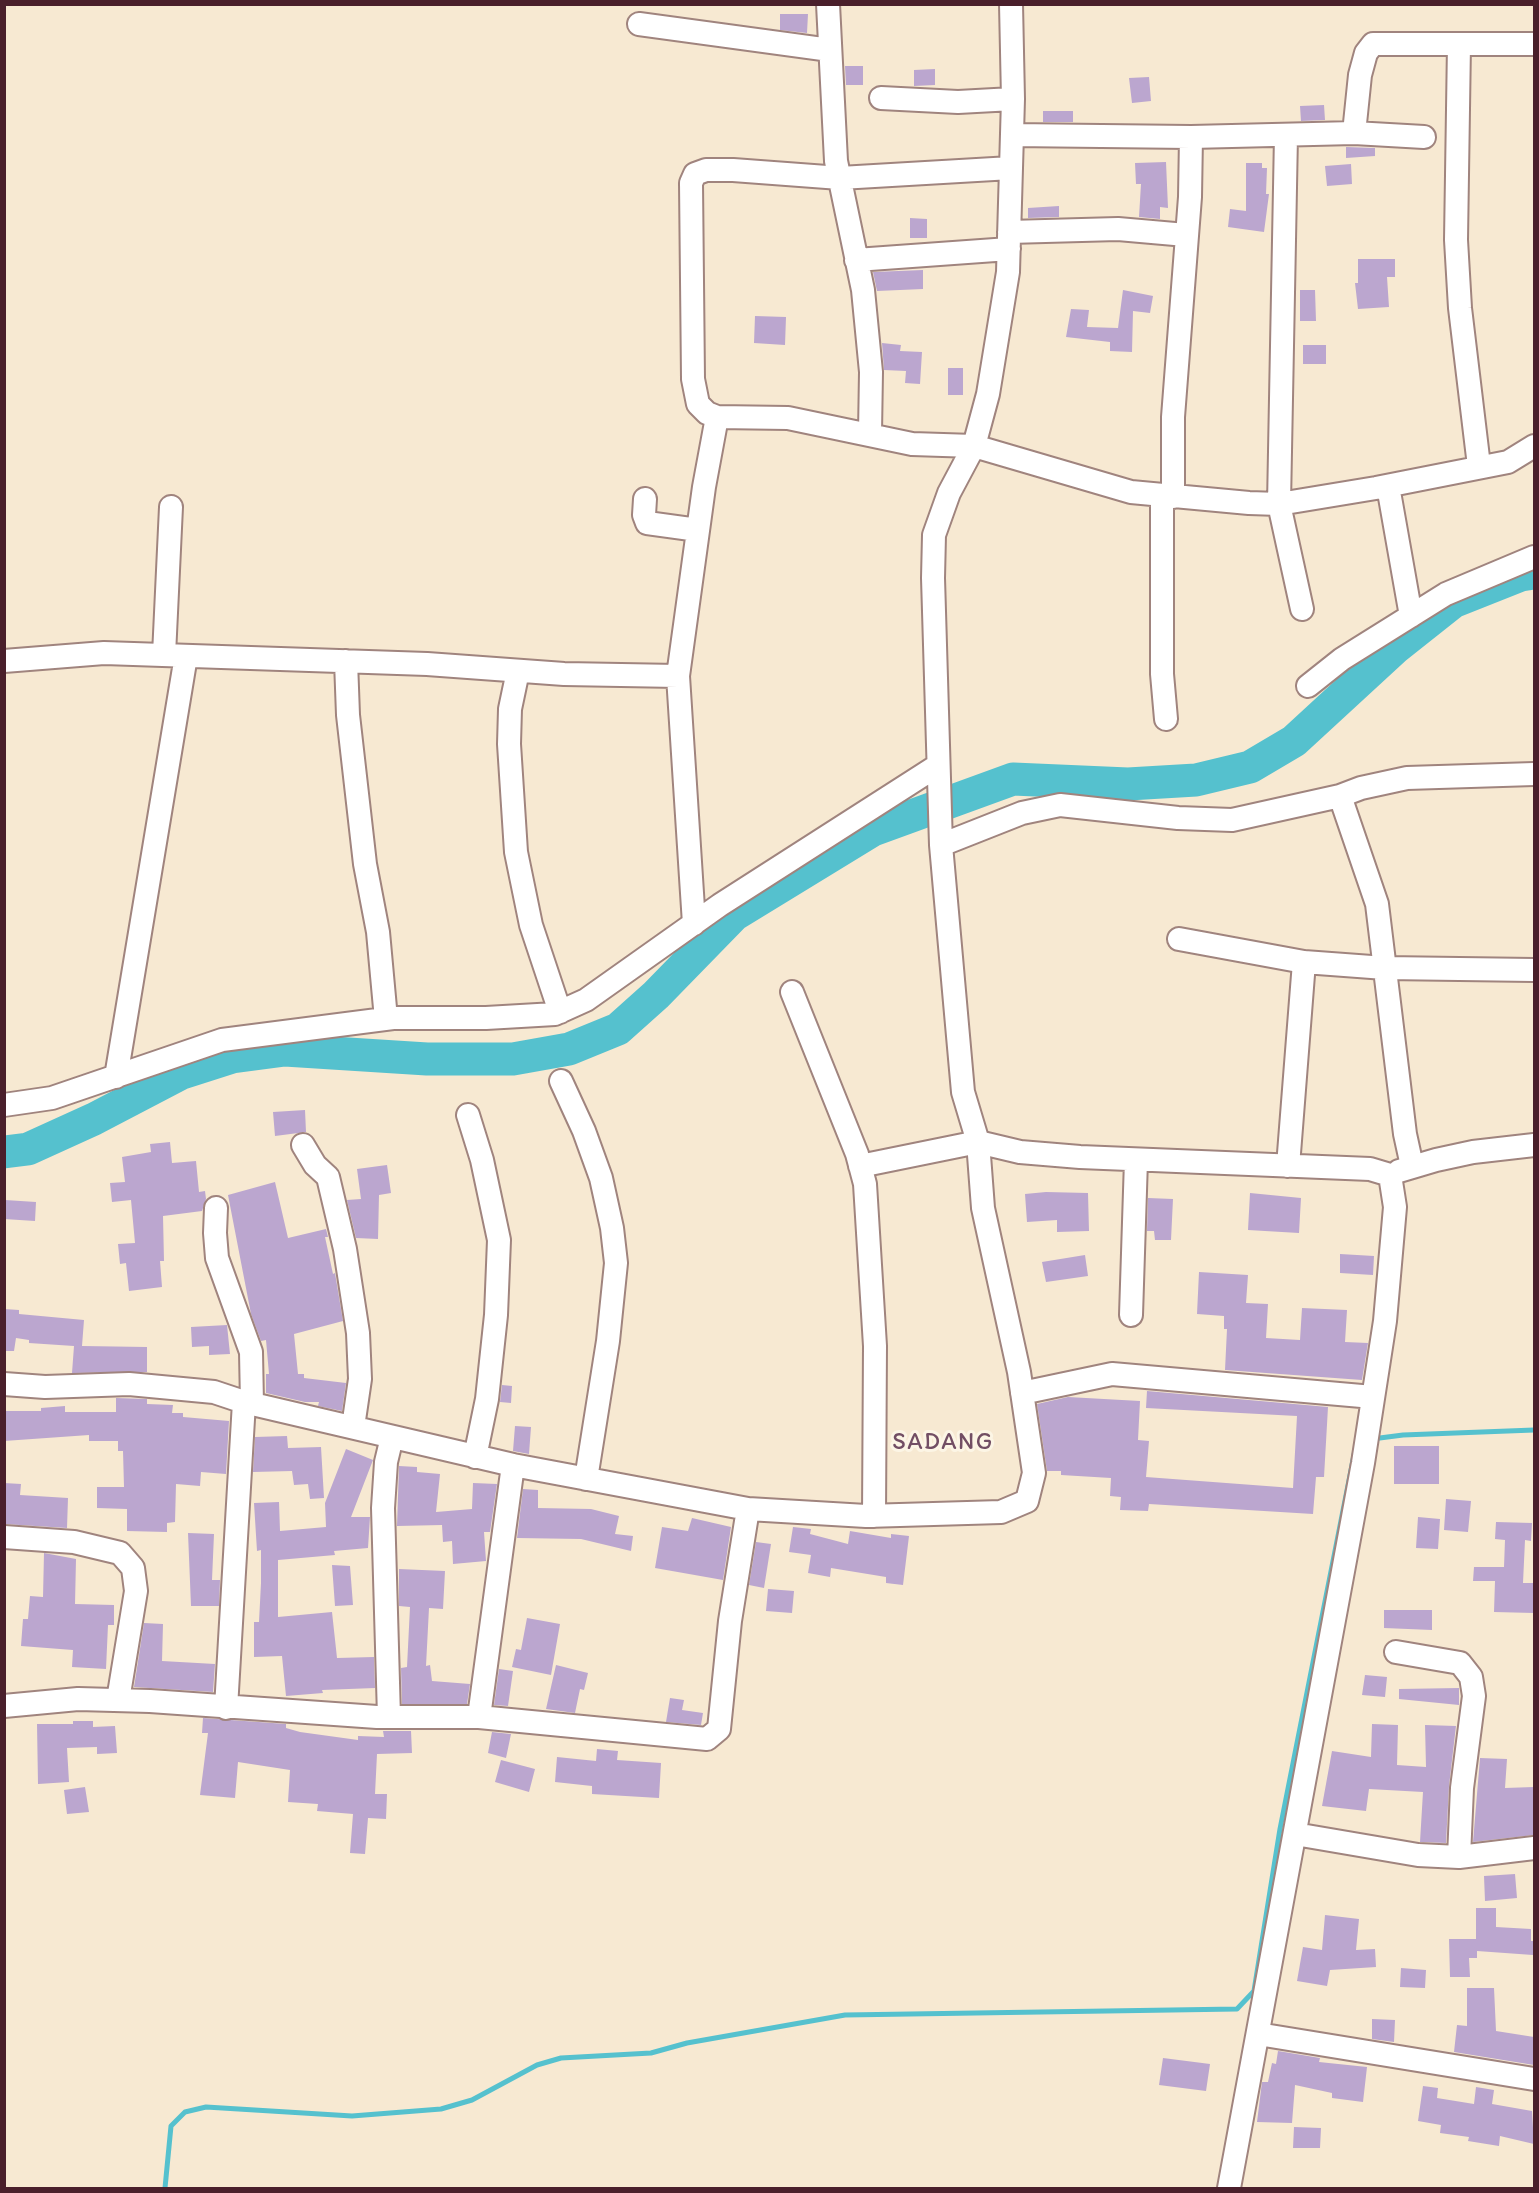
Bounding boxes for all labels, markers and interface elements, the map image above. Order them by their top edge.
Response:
district label: SADANG [892,1429,994,1457]

